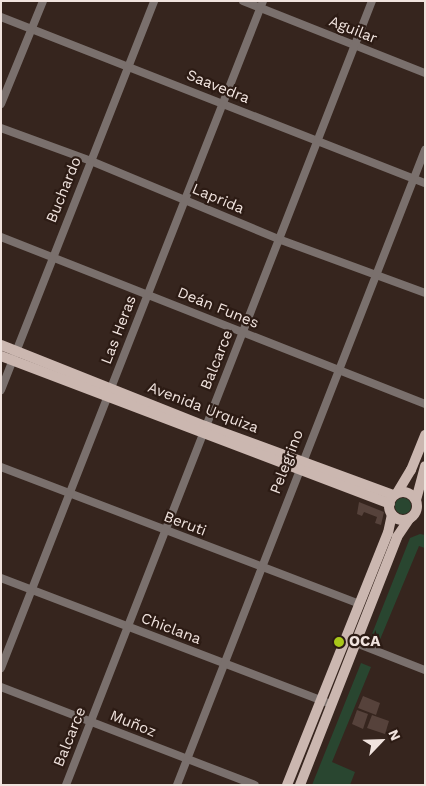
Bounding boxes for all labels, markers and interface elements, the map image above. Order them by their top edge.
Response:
street label: Aguilar [326,12,380,48]
street label: Saavedra [184,66,252,108]
street label: Buchardo [43,154,85,226]
street label: Laprida [189,180,247,218]
street label: Deán Funes [175,284,261,332]
street label: Las Heras [98,293,140,367]
street label: Balcarce [197,328,237,392]
street label: Avenida Urquiza [145,379,261,437]
street label: Pelegrino [267,427,307,497]
street label: Beruti [161,508,209,540]
street label: Chiclana [138,609,204,649]
place label: OCA [349,633,380,651]
marker: OCA [333,636,345,648]
street label: Balcarce [50,705,90,769]
street label: Muñoz [107,707,159,741]
north arrow [356,716,406,766]
text: N [385,727,404,743]

